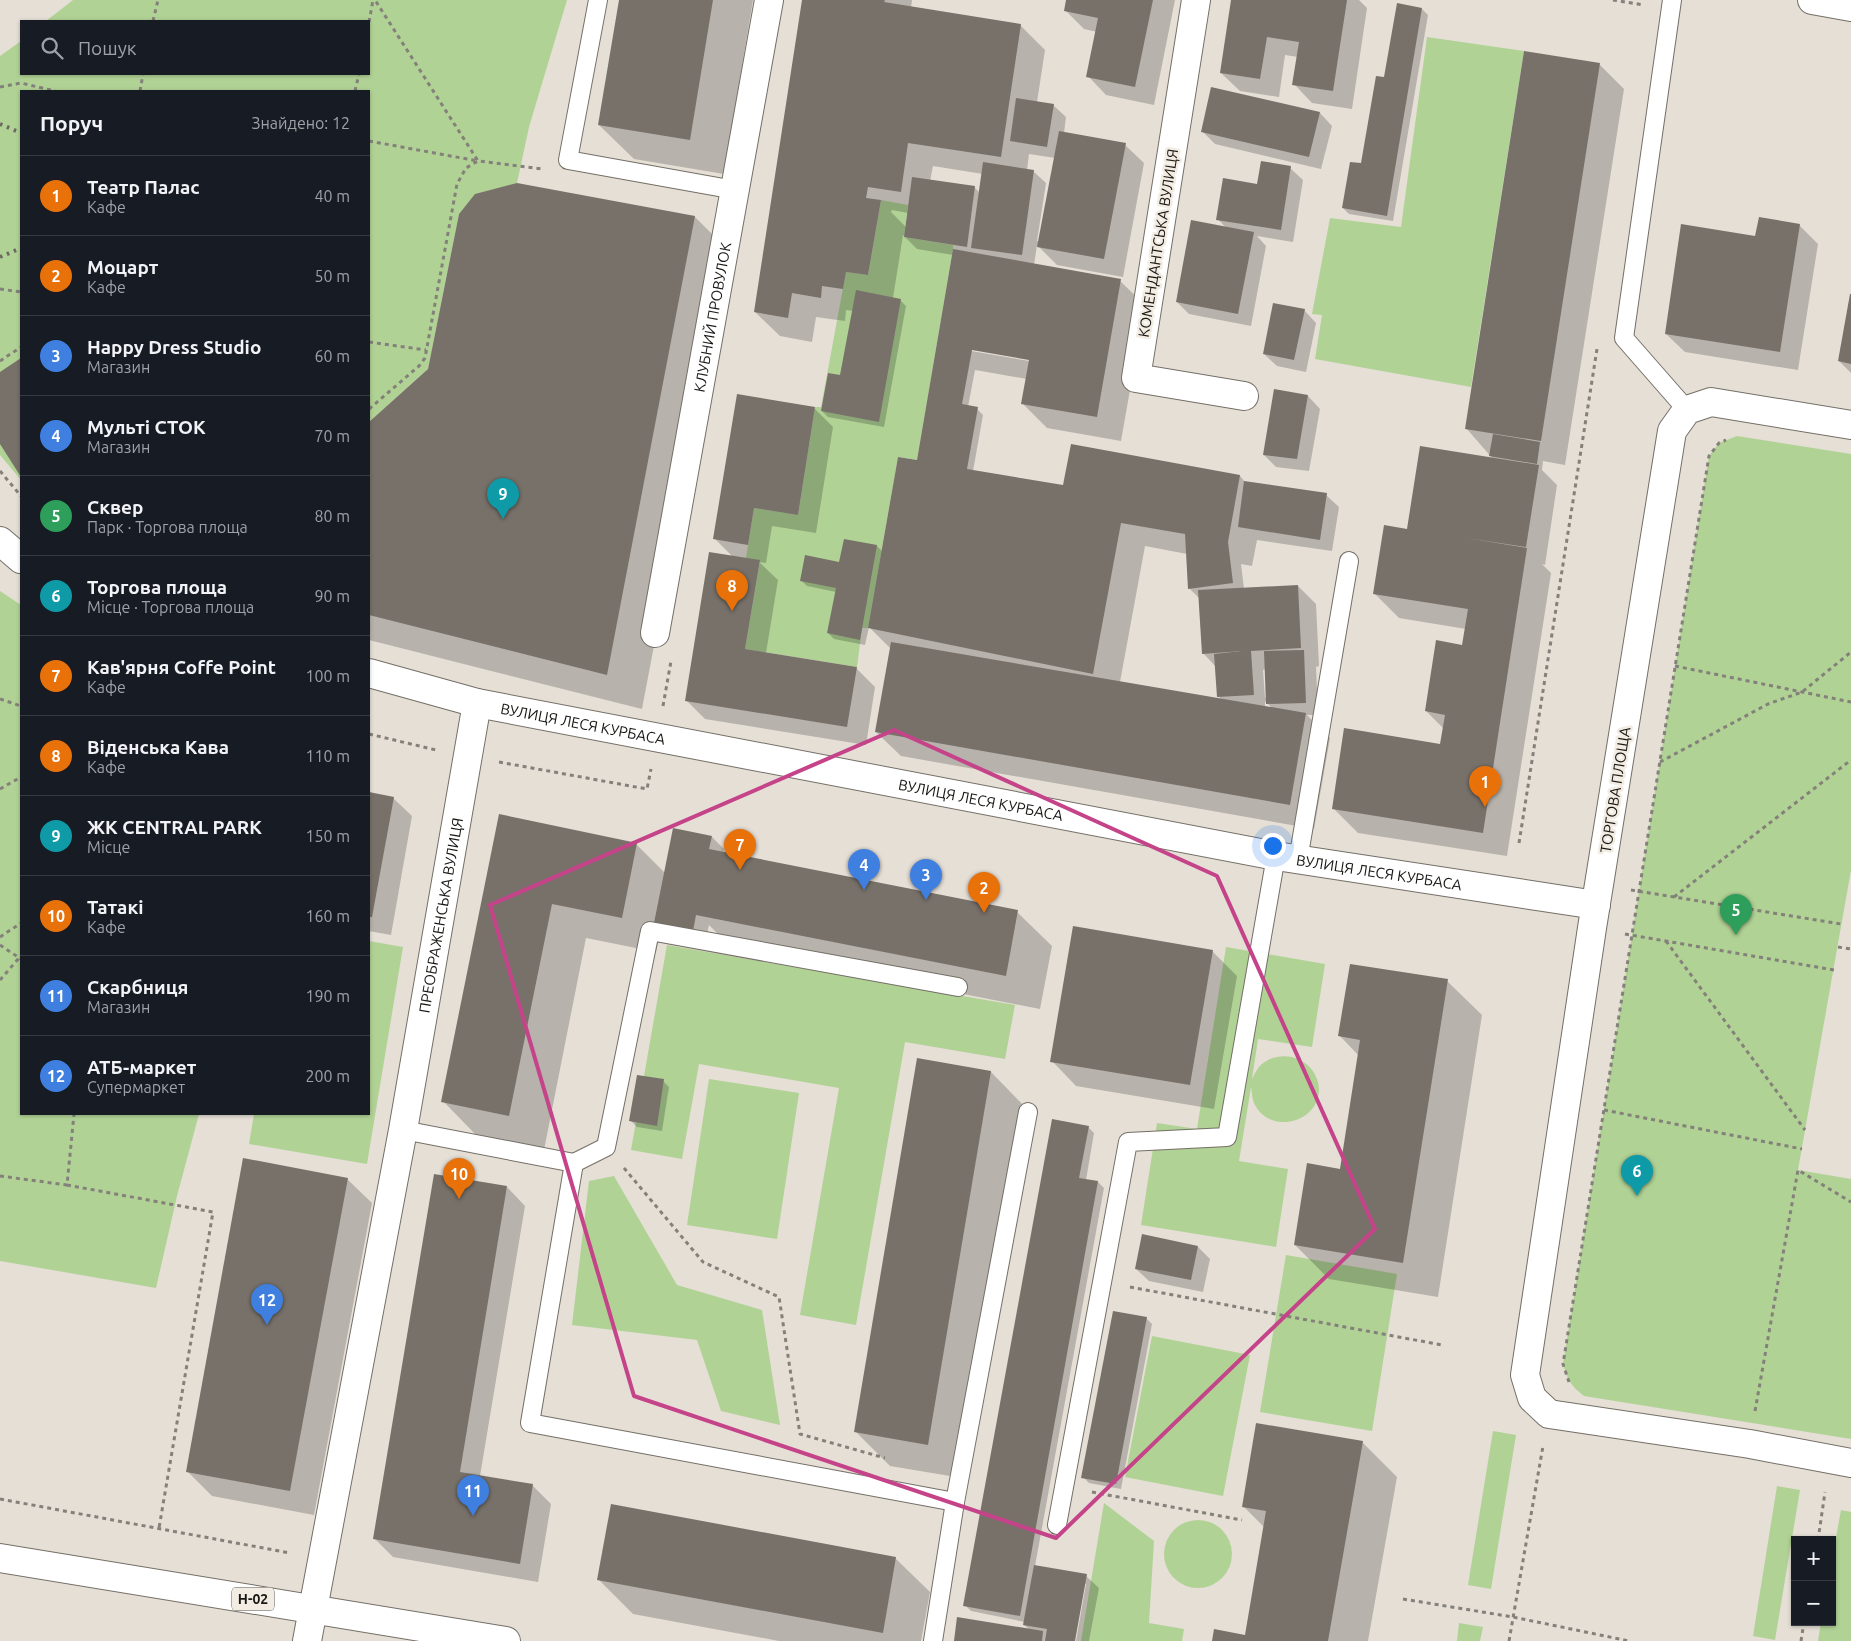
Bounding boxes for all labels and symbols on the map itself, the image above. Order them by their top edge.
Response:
street label: КОМЕНДАНТСЬКА ВУЛИЦЯ [1135,148,1181,338]
street label: КЛУБНИЙ ПРОВУЛОК [690,241,734,393]
pin: 9 [487,478,519,519]
pin: 8 [716,570,748,611]
street label: ВУЛИЦЯ ЛЕСЯ КУРБАСА [499,699,667,747]
street label: ТОРГОВА ПЛОЩА [1597,725,1633,854]
pin: 1 [1469,766,1501,807]
street label: ВУЛИЦЯ ЛЕСЯ КУРБАСА [897,775,1065,824]
street label: ПРЕОБРАЖЕНСЬКА ВУЛИЦЯ [415,816,466,1014]
pin: 7 [724,829,756,870]
your location [1260,833,1286,859]
pin: 4 [848,849,880,890]
street label: ВУЛИЦЯ ЛЕСЯ КУРБАСА [1295,851,1463,893]
pin: 3 [910,859,942,900]
pin: 2 [968,872,1000,913]
pin: 5 [1720,894,1752,935]
pin: 6 [1621,1155,1653,1196]
pin: 10 [443,1158,475,1199]
pin: 12 [251,1284,283,1325]
pin: 11 [457,1475,489,1516]
road number: Н-02 [232,1588,274,1610]

